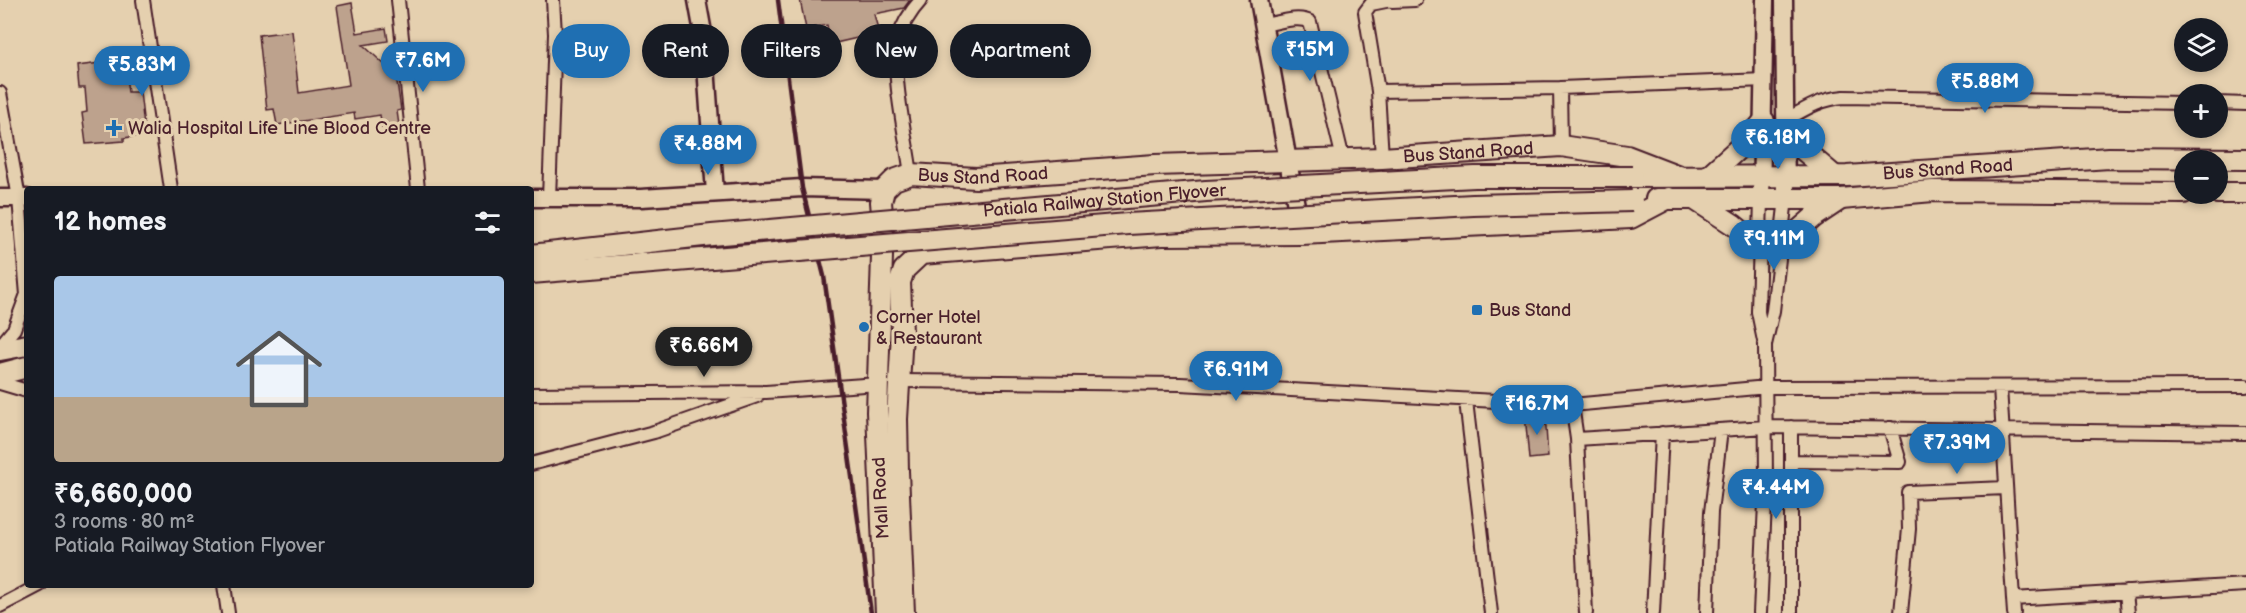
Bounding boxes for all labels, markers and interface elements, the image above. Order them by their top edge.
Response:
map controls [2174,18,2228,204]
button: layers [2174,18,2228,72]
chip: Buy [552,24,630,78]
chip: Rent [642,24,729,78]
chip: Filters [741,24,842,78]
chip: New [854,24,938,78]
chip: Apartment [950,24,1091,78]
pin: ₹15M [1274,31,1346,82]
text: ₹15M [1286,38,1334,62]
pin: ₹7.6M [381,42,465,93]
pin: ₹5.83M [93,46,191,97]
text: ₹7.6M [395,49,451,73]
text: ₹5.83M [108,53,176,77]
pin: ₹5.88M [1936,63,2034,114]
text: ₹5.88M [1951,70,2019,94]
button: + [2174,84,2228,138]
place label: Walia Hospital Life Line Blood Centre [128,118,431,139]
marker: Walia Hospital Life Line Blood Centre [105,119,123,137]
pin: ₹6.18M [1729,119,1827,170]
pin: ₹4.88M [659,125,757,176]
text: ₹6.18M [1745,126,1811,150]
text: ₹4.88M [674,132,742,156]
street label: Bus Stand Road [1402,137,1534,167]
button: − [2174,150,2228,204]
street label: Bus Stand Road [1882,154,2014,184]
street label: Bus Stand Road [917,162,1049,189]
street label: Patiala Railway Station Flyover [982,179,1227,221]
icon: filters [471,206,504,239]
text: 12 homes [54,207,166,238]
pin: ₹9.11M [1725,220,1823,271]
text: ₹9.11M [1743,227,1805,251]
place label: Bus Stand [1489,300,1571,321]
marker: Bus Stand [1470,303,1484,317]
place label: Corner Hotel & Restaurant [876,307,983,349]
icon: home [225,315,333,423]
marker: Corner Hotel & Restaurant [857,320,871,334]
pin: ₹6.66M [655,327,753,378]
text: ₹6.66M [669,334,739,358]
pin: ₹6.91M [1187,351,1285,402]
text: ₹6.91M [1203,358,1269,382]
pin: ₹16.7M [1488,385,1586,436]
text: ₹16.7M [1505,392,1569,416]
pin: ₹7.39M [1908,424,2006,475]
text: ₹7.39M [1923,431,1991,455]
street label: Mall Road [868,456,894,540]
pin: ₹4.44M [1727,469,1825,520]
text: ₹4.44M [1742,476,1810,500]
text: ₹6,660,000 [54,479,192,510]
text: 3 rooms · 80 m² [54,510,195,534]
text: Patiala Railway Station Flyover [54,534,325,558]

